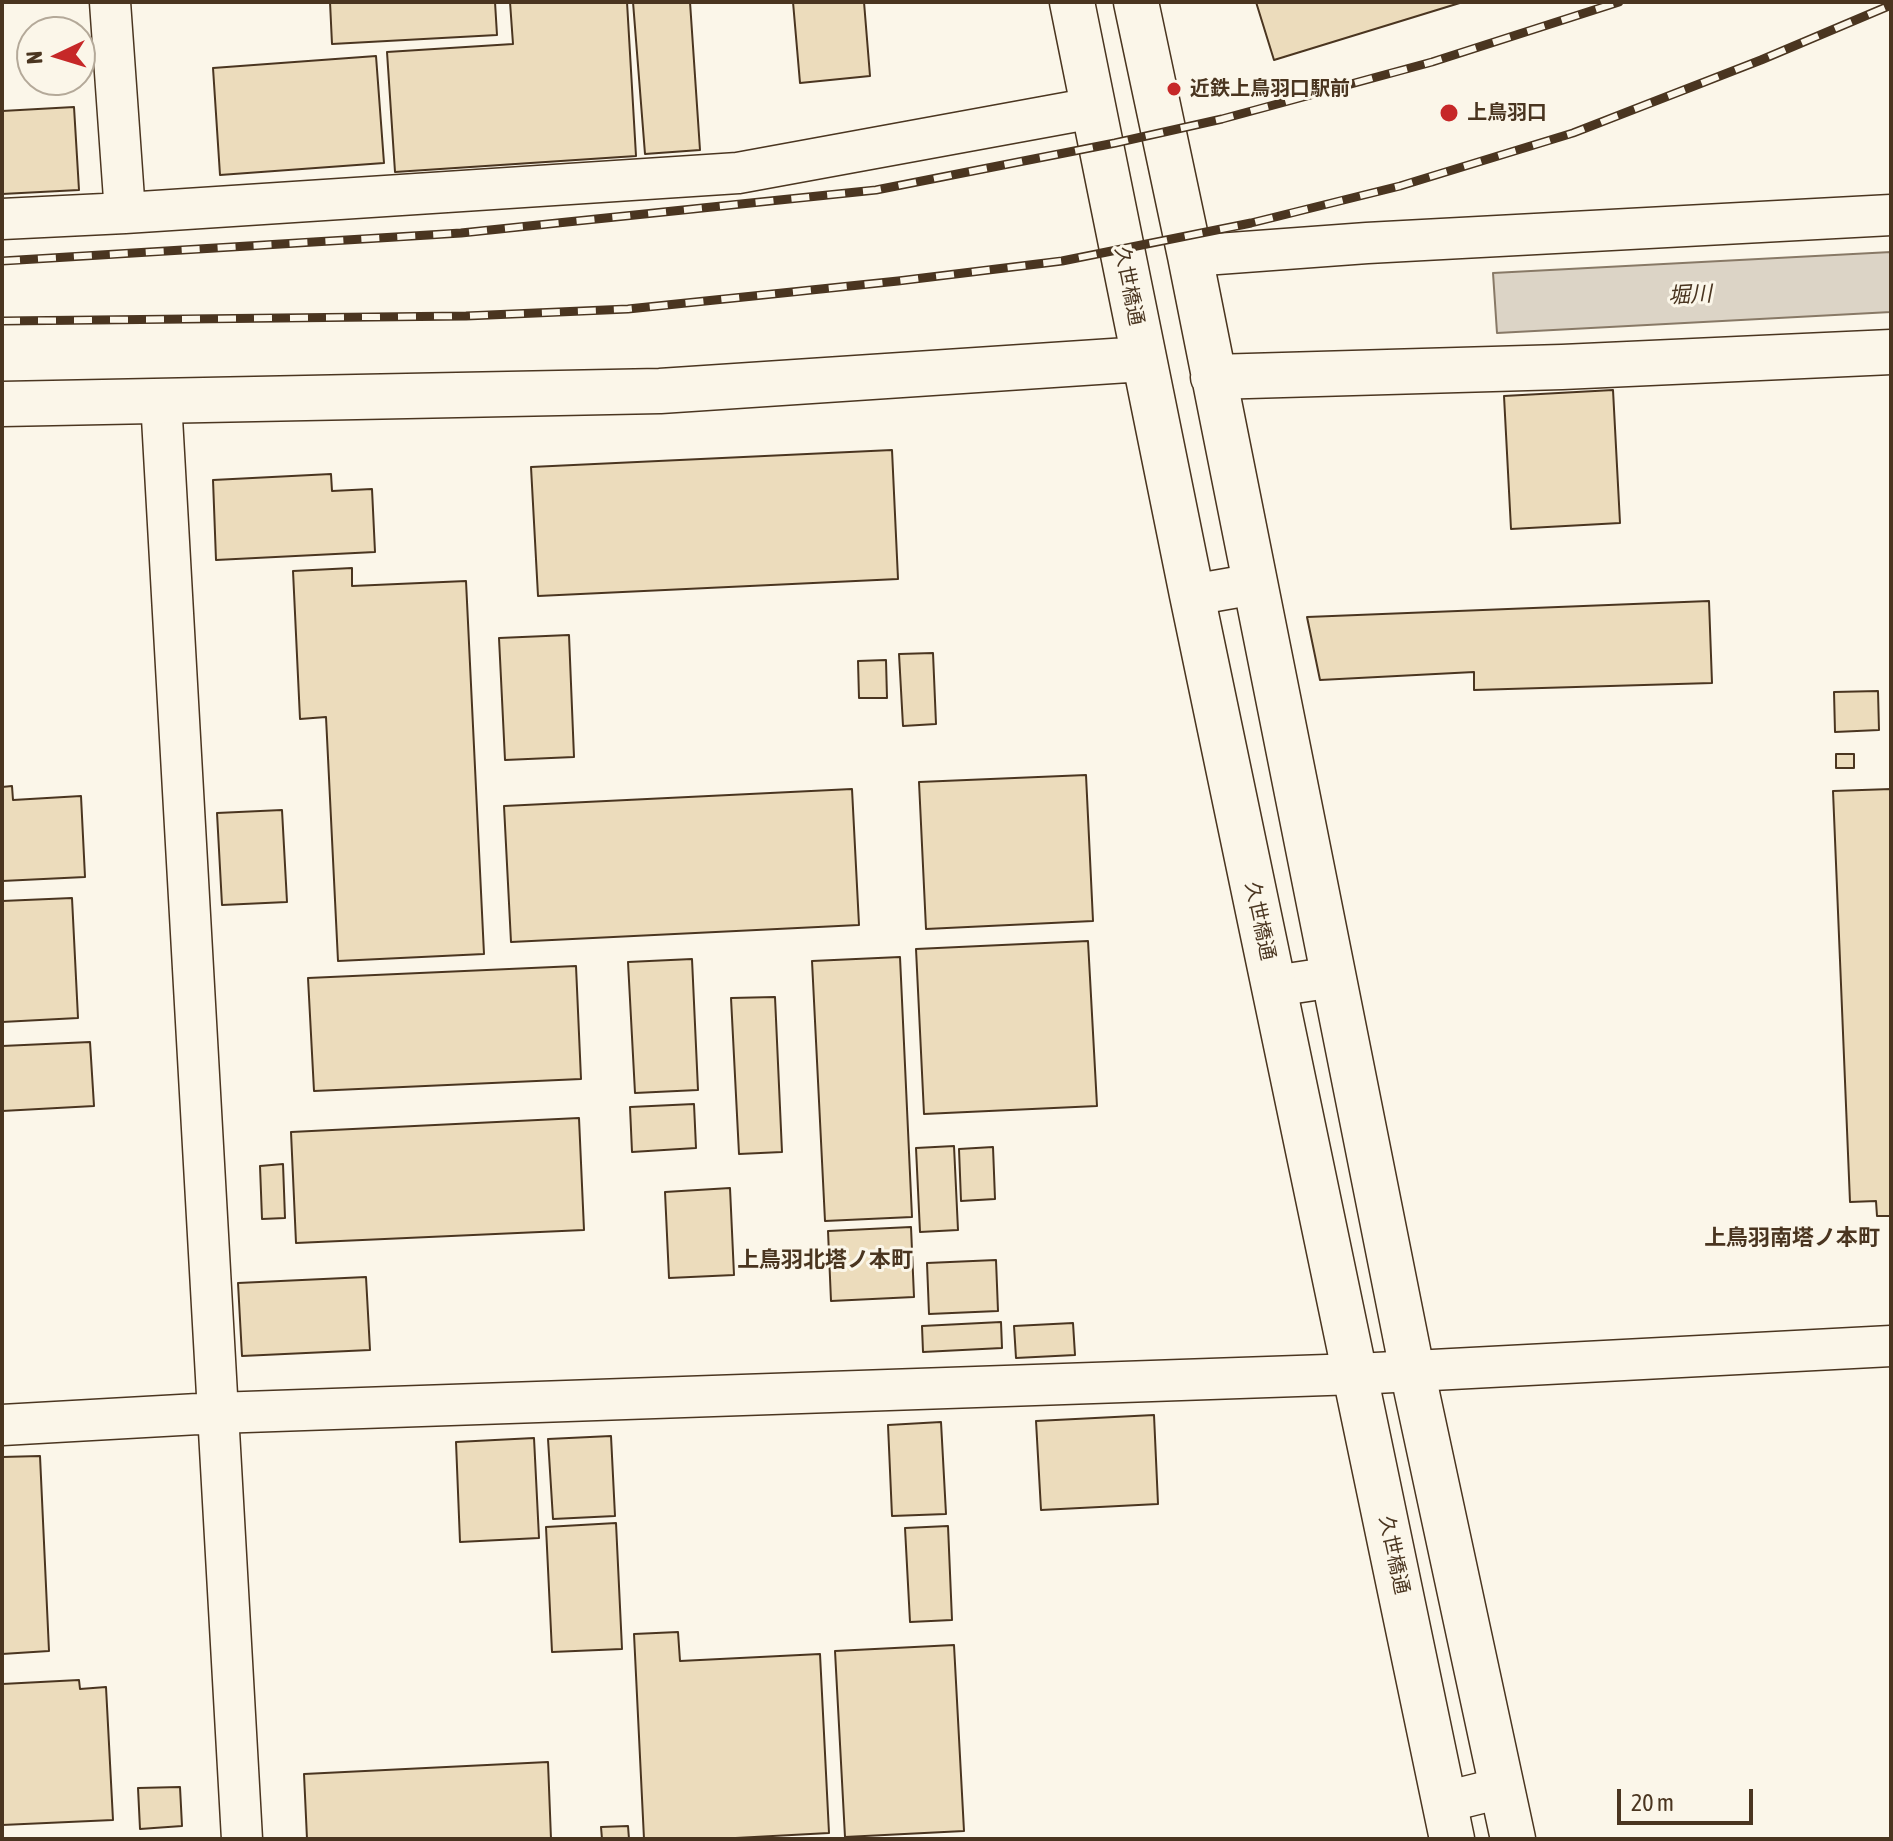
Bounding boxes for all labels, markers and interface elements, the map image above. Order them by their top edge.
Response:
north arrow [16,16,96,96]
text: N [21,50,47,65]
place label: 近鉄上鳥羽口駅前 [1190,77,1350,101]
marker: 近鉄上鳥羽口駅前 [1165,80,1183,98]
place label: 上鳥羽口 [1467,101,1547,125]
marker: 上鳥羽口 [1438,102,1460,124]
street label: 久世橋通 [1110,244,1148,328]
water label: 堀川 [1667,281,1713,309]
street label: 久世橋通 [1240,879,1280,963]
district label: 上鳥羽南塔ノ本町 [1704,1225,1880,1251]
district label: 上鳥羽北塔ノ本町 [737,1247,913,1273]
street label: 久世橋通 [1374,1513,1414,1597]
scale bar [1621,1773,1757,1823]
text: 20 m [1631,1789,1674,1816]

